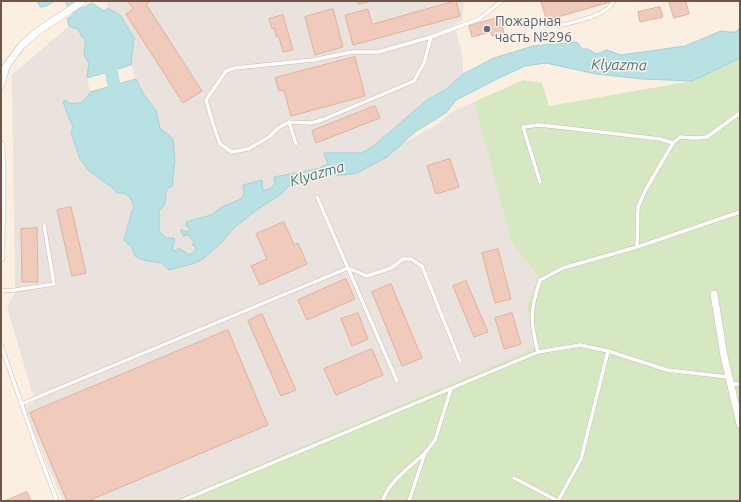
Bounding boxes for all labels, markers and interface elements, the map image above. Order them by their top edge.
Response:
place label: Пожарная часть №296 [495,13,572,46]
marker: Пожарная часть №296 [482,24,492,34]
water label: Klyazma [591,56,647,74]
water label: Klyazma [288,158,346,190]

